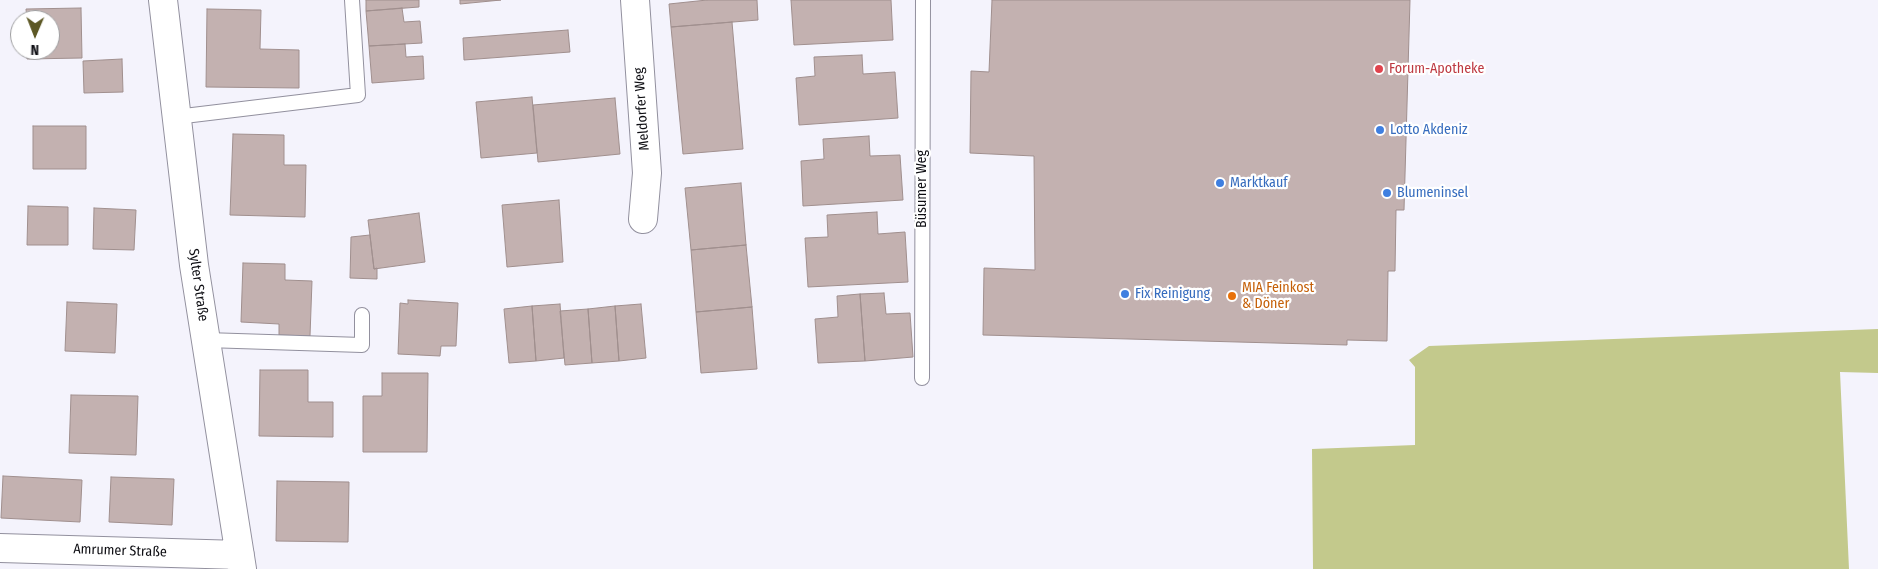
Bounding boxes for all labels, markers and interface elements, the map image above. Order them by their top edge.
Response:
north arrow [10,10,60,60]
text: N [30,41,39,58]
place label: Forum-Apotheke [1389,61,1484,77]
marker: Forum-Apotheke [1373,63,1385,75]
street label: Meldorfer Weg [631,67,653,151]
place label: Lotto Akdeniz [1390,122,1467,138]
marker: Lotto Akdeniz [1374,124,1386,136]
street label: Büsumer Weg [914,150,930,228]
place label: Marktkauf [1230,175,1288,191]
marker: Marktkauf [1214,177,1226,189]
place label: Blumeninsel [1397,185,1468,201]
marker: Blumeninsel [1381,187,1393,199]
street label: Sylter Straße [185,247,211,323]
place label: MIA Feinkost & Döner [1242,280,1314,312]
place label: Fix Reinigung [1135,286,1210,302]
marker: Fix Reinigung [1119,288,1131,300]
marker: MIA Feinkost & Döner [1226,290,1238,302]
street label: Amrumer Straße [73,541,167,561]

